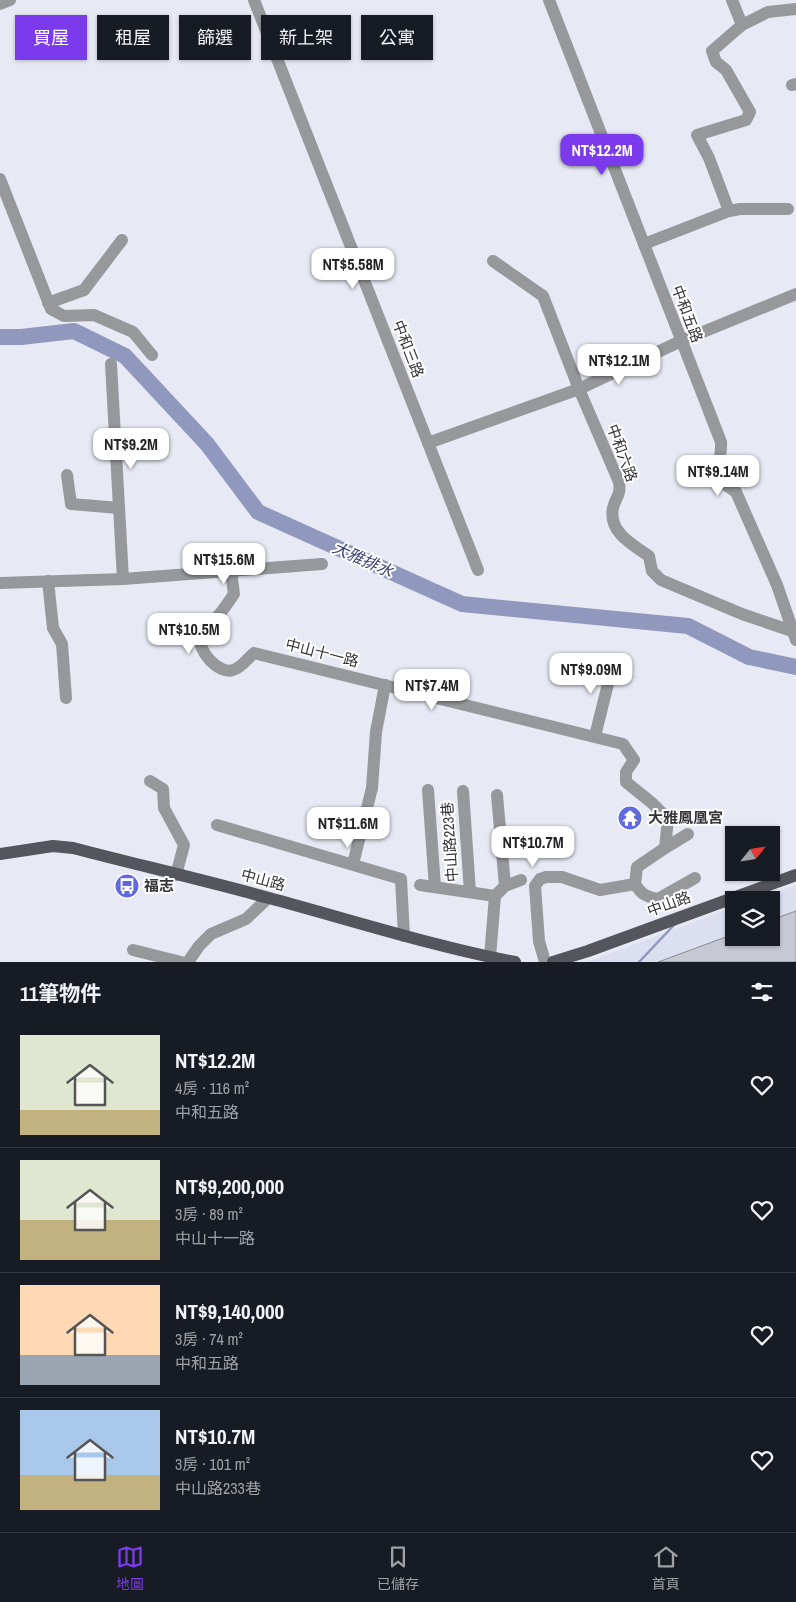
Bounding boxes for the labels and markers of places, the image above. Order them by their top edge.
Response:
pin: NT$12.2M [550,134,654,176]
pin: NT$5.58M [301,248,405,290]
pin: NT$12.1M [567,344,671,386]
pin: NT$9.2M [85,428,177,470]
pin: NT$9.14M [666,454,770,497]
pin: NT$15.6M [172,542,276,585]
pin: NT$10.5M [137,612,241,655]
pin: NT$9.09M [539,652,643,695]
pin: NT$7.4M [386,668,478,711]
temple icon: 大雅鳳凰宮 [617,805,643,831]
pin: NT$11.6M [296,806,400,849]
place label: 大雅鳳凰宮 [648,807,723,828]
pin: NT$10.7M [481,826,585,868]
bus stop icon: 福志 [114,873,140,899]
place label: 福志 [144,875,174,896]

